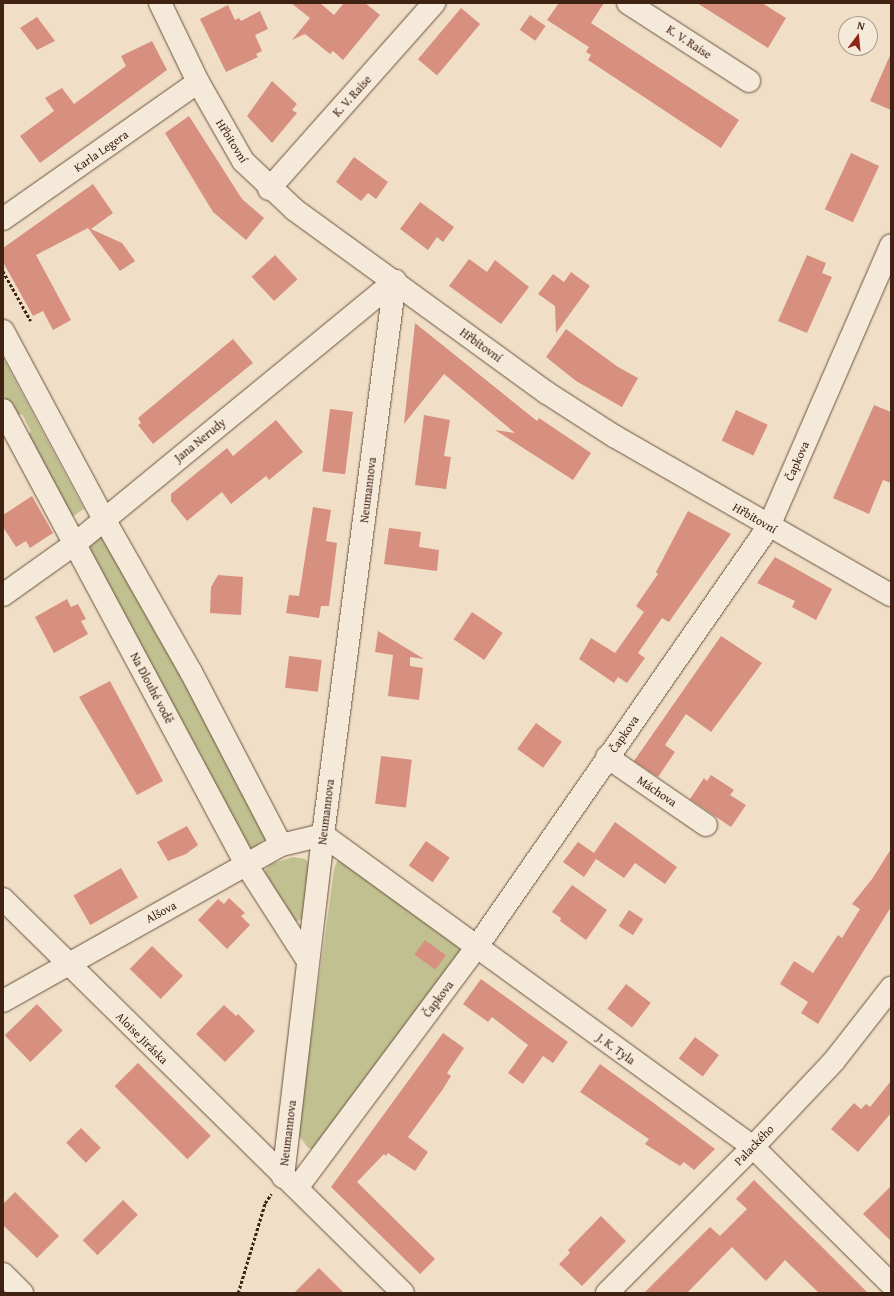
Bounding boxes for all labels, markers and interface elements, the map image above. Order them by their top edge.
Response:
north arrow [838,16,878,56]
text: N [855,17,867,34]
street label: K. V. Raise [664,22,714,62]
street label: K. V. Raise [330,72,374,120]
street label: Hřbitovní [213,117,251,165]
street label: Karla Legera [71,127,131,175]
street label: Hřbitovní [457,325,505,365]
street label: Jana Nerudy [171,415,229,465]
street label: Čapkova [782,439,812,483]
street label: Neumannova [357,456,379,524]
street label: Hřbitovní [730,500,780,536]
street label: Na Dlouhé vodě [127,650,177,726]
street label: Čapkova [606,713,642,755]
street label: Máchova [634,773,680,809]
street label: Neumannova [315,778,337,846]
street label: Alšova [143,898,179,926]
street label: Čapkova [420,978,456,1020]
street label: Aloise Jiráska [113,1009,171,1067]
street label: J. K. Tyla [594,1030,638,1068]
street label: Neumannova [277,1099,299,1167]
street label: Palackého [731,1122,777,1168]

